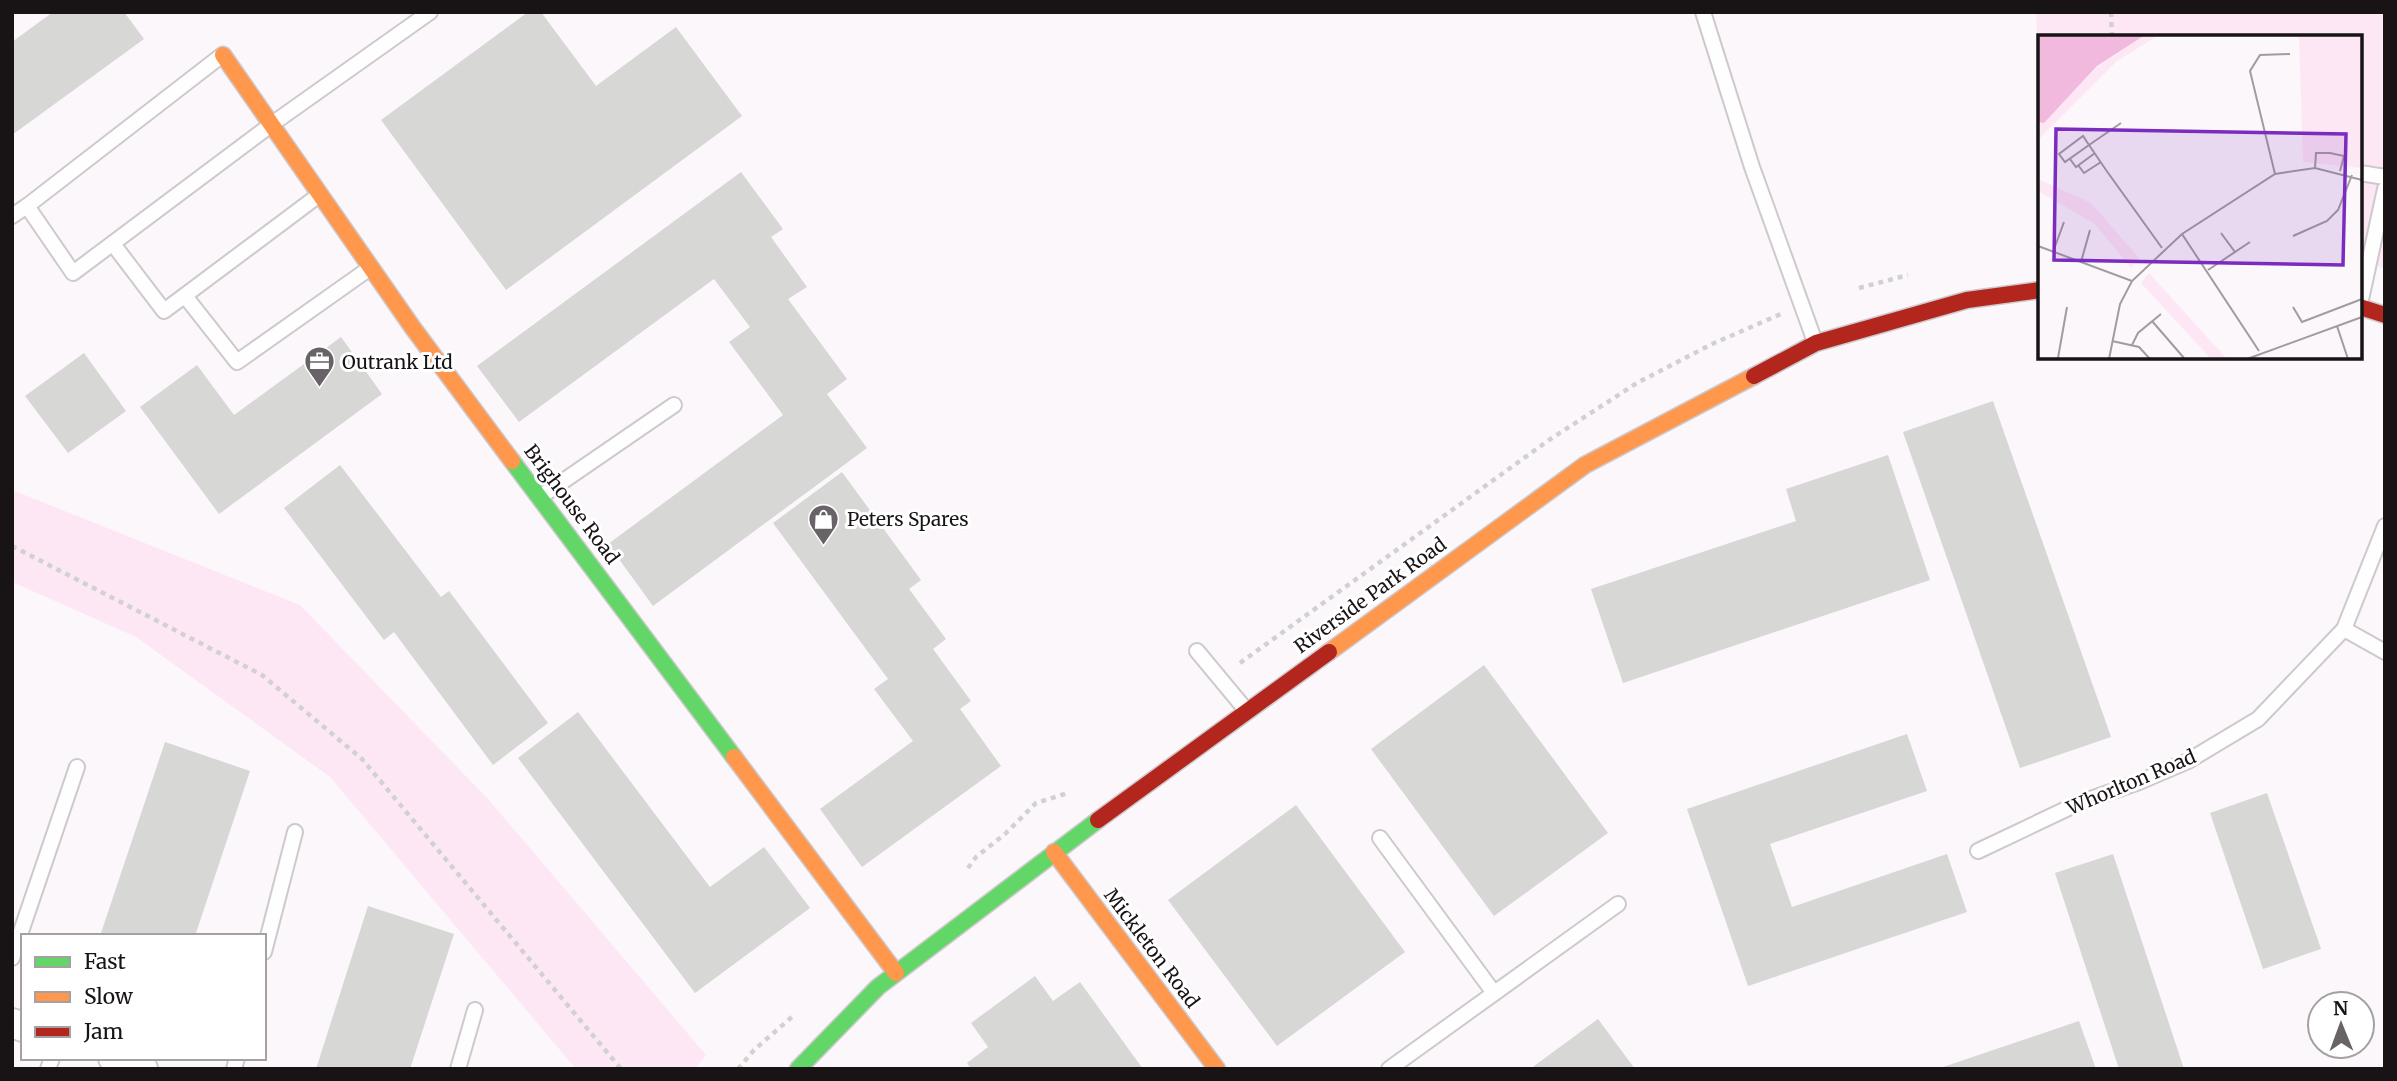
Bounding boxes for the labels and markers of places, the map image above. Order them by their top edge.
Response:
office icon: Outrank Ltd [302,345,336,389]
place label: Outrank Ltd [342,350,453,374]
shop icon: Peters Spares [807,502,841,546]
place label: Peters Spares [847,507,969,531]

